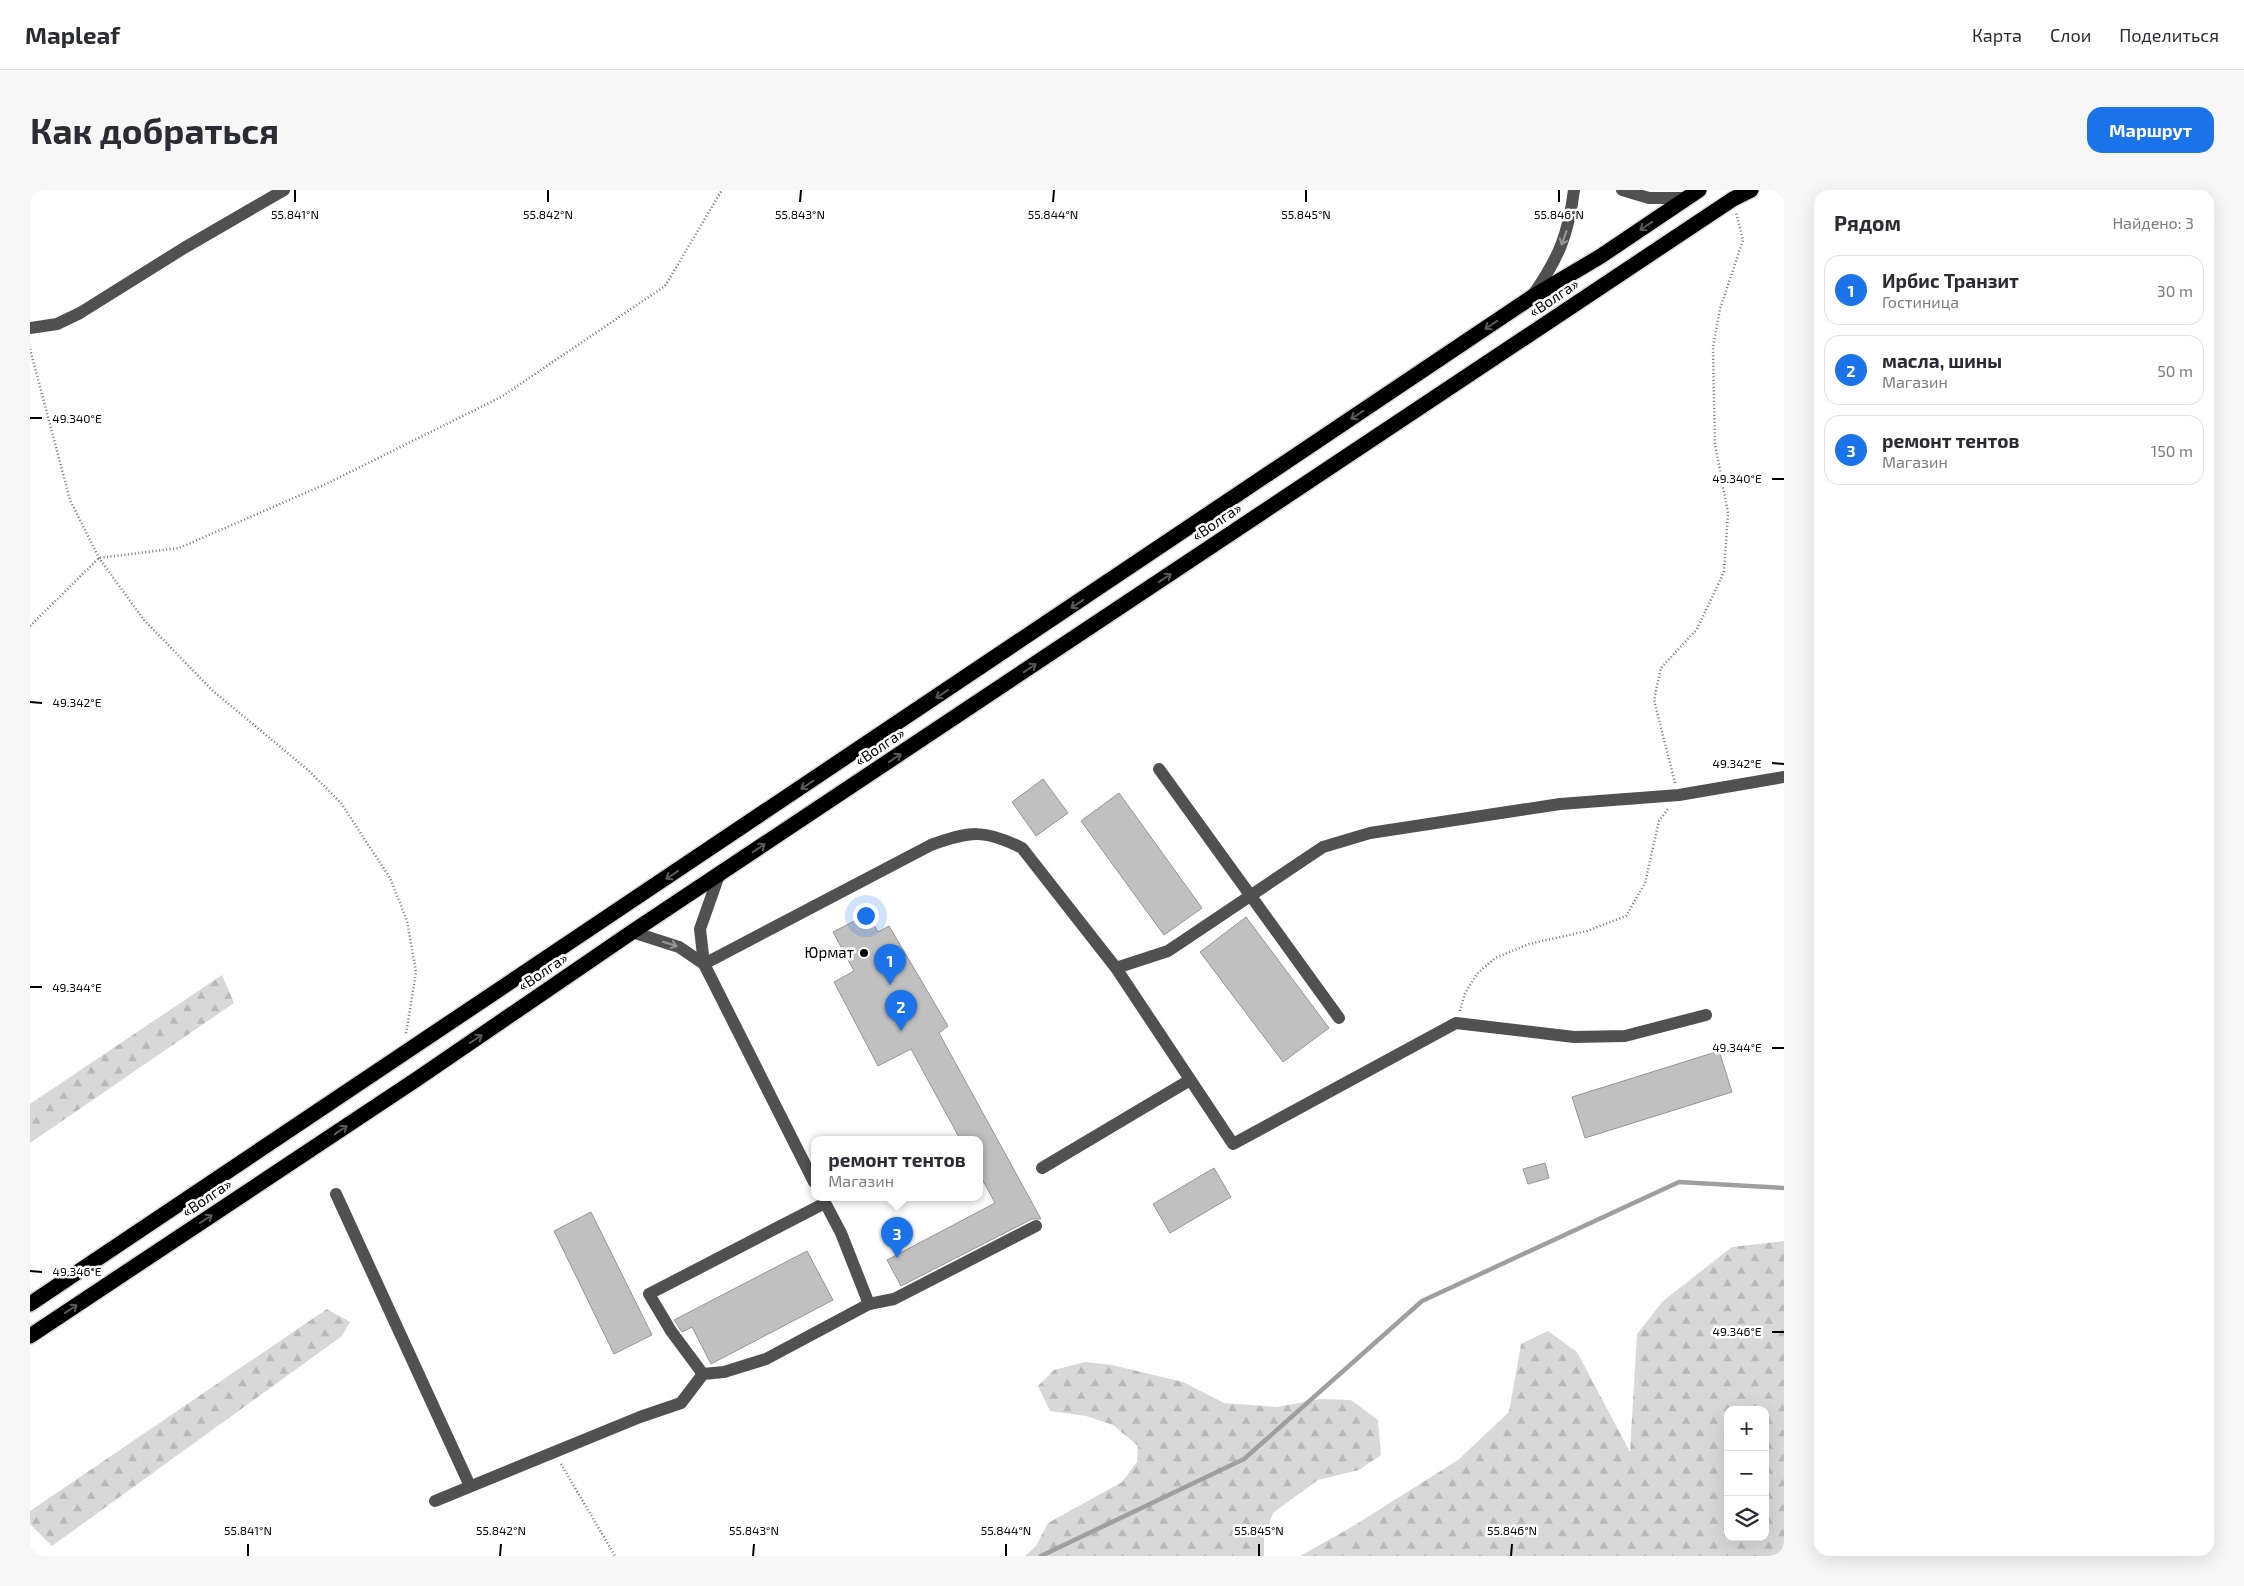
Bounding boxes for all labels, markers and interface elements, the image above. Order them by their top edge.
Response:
text: Mapleaf [25,20,120,49]
text: Карта [1972,24,2022,46]
text: Слои [2050,24,2091,46]
text: Поделиться [2119,24,2219,46]
button: Маршрут [2087,107,2214,153]
text: Как добраться [30,109,279,151]
text: 55.841°N [271,207,319,221]
text: 55.842°N [523,207,573,221]
text: 55.843°N [775,207,825,221]
text: 55.844°N [1028,207,1078,221]
text: 55.845°N [1281,207,1331,221]
text: 55.846°N [1534,207,1584,221]
text: Рядом [1834,210,1901,235]
text: Найдено: 3 [2112,213,2194,232]
one-way arrow [1639,221,1653,231]
one-way arrow [1559,229,1568,245]
text: Ирбис Транзит [1882,269,2019,292]
street label: «Волга» [1525,274,1582,320]
text: 1 [1848,281,1854,300]
text: 30 m [2157,281,2193,300]
text: Гостиница [1882,292,1959,311]
one-way arrow [1485,320,1499,330]
text: масла, шины [1882,349,2002,372]
text: 2 [1846,361,1856,380]
text: 50 m [2157,361,2193,380]
text: Магазин [1882,372,1948,391]
text: 49.340°E [52,411,102,425]
one-way arrow [1350,411,1364,421]
text: ремонт тентов [1882,429,2019,452]
text: 3 [1846,441,1856,460]
text: 150 m [2151,441,2193,460]
text: Магазин [1882,452,1948,471]
text: 49.340°E [1712,471,1762,485]
street label: «Волга» [1188,498,1245,544]
one-way arrow [1158,573,1172,583]
one-way arrow [1070,599,1084,609]
one-way arrow [1023,663,1037,673]
one-way arrow [935,689,949,699]
text: 49.342°E [53,695,102,709]
street label: «Волга» [851,723,908,769]
one-way arrow [887,753,901,763]
text: 49.342°E [1713,756,1762,770]
one-way arrow [800,780,814,790]
one-way arrow [752,843,766,853]
one-way arrow [665,870,679,880]
your location [853,903,879,929]
one-way arrow [662,940,678,950]
place label: Юрмат [804,943,854,961]
pin: 1 [874,944,906,985]
marker: Юрмат [858,947,870,959]
street label: «Волга» [514,948,571,994]
text: 49.344°E [52,980,102,994]
pin: 2 [885,990,917,1031]
one-way arrow [469,1034,483,1044]
text: 49.344°E [1712,1040,1762,1054]
one-way arrow [334,1124,348,1134]
popup [811,1136,983,1201]
text: ремонт тентов [828,1148,966,1171]
text: Магазин [828,1171,894,1190]
street label: «Волга» [178,1174,235,1220]
one-way arrow [199,1214,213,1225]
pin: 3 [881,1217,913,1258]
text: 49.346°E [53,1264,102,1278]
one-way arrow [63,1304,77,1314]
text: 49.346°E [1713,1324,1762,1338]
map controls [1724,1406,1769,1541]
button: + [1724,1406,1769,1451]
button: − [1724,1451,1769,1496]
button: layers [1724,1496,1769,1541]
text: 55.841°N [224,1523,272,1537]
text: 55.842°N [476,1523,526,1537]
text: 55.843°N [729,1523,779,1537]
text: 55.844°N [981,1523,1031,1537]
text: 55.845°N [1234,1523,1284,1537]
text: 55.846°N [1487,1523,1537,1537]

